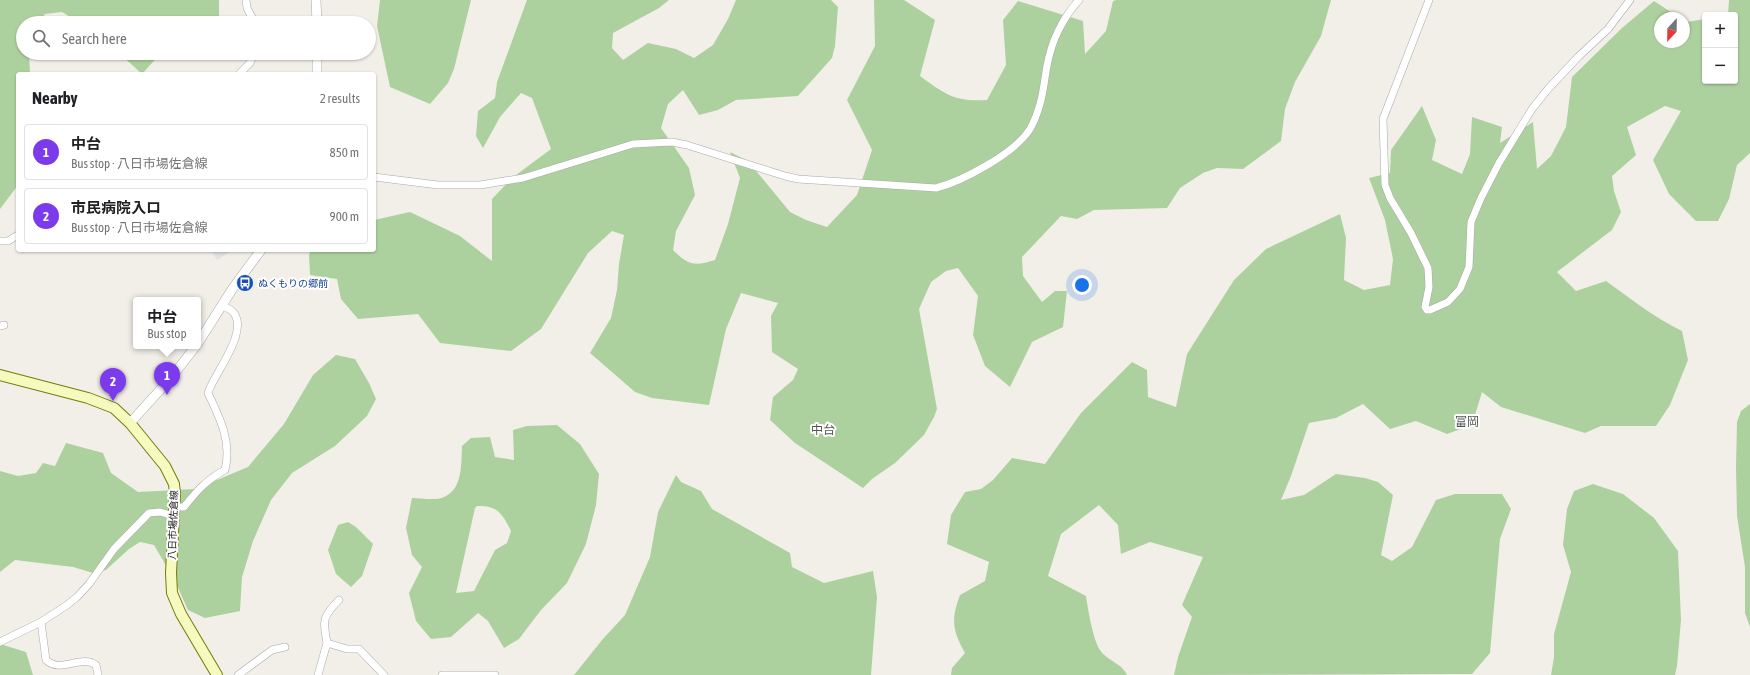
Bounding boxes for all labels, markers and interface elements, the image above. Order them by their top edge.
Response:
north arrow [1654,12,1690,48]
map controls [1702,12,1738,84]
button: + [1702,12,1738,48]
search box [16,16,376,60]
icon: search [30,27,52,49]
text: Search here [62,30,127,47]
button: − [1702,48,1738,84]
text: Nearby [32,88,78,108]
text: 2 results [320,91,360,106]
text: 中台 [71,135,101,152]
text: 1 [43,145,49,160]
text: 850 m [330,145,359,160]
text: Bus stop · 八日市場佐倉線 [71,156,208,171]
text: 市民病院入ロ [71,199,161,216]
text: 2 [43,209,49,224]
text: 900 m [330,209,359,224]
text: Bus stop · 八日市場佐倉線 [71,220,208,235]
bus stop icon: ぬくもりの郷前 [235,273,255,293]
your location [1072,275,1092,295]
place label: ぬくもりの郷前 [258,278,328,289]
popup [133,297,201,349]
text: 中台 [147,308,177,325]
text: Bus stop [147,326,187,341]
pin: 1 [154,362,180,395]
pin: 2 [100,368,126,401]
district label: 富岡 [1455,415,1479,429]
district label: 中台 [811,423,835,437]
street label: 八日市場佐倉線 [166,490,180,560]

